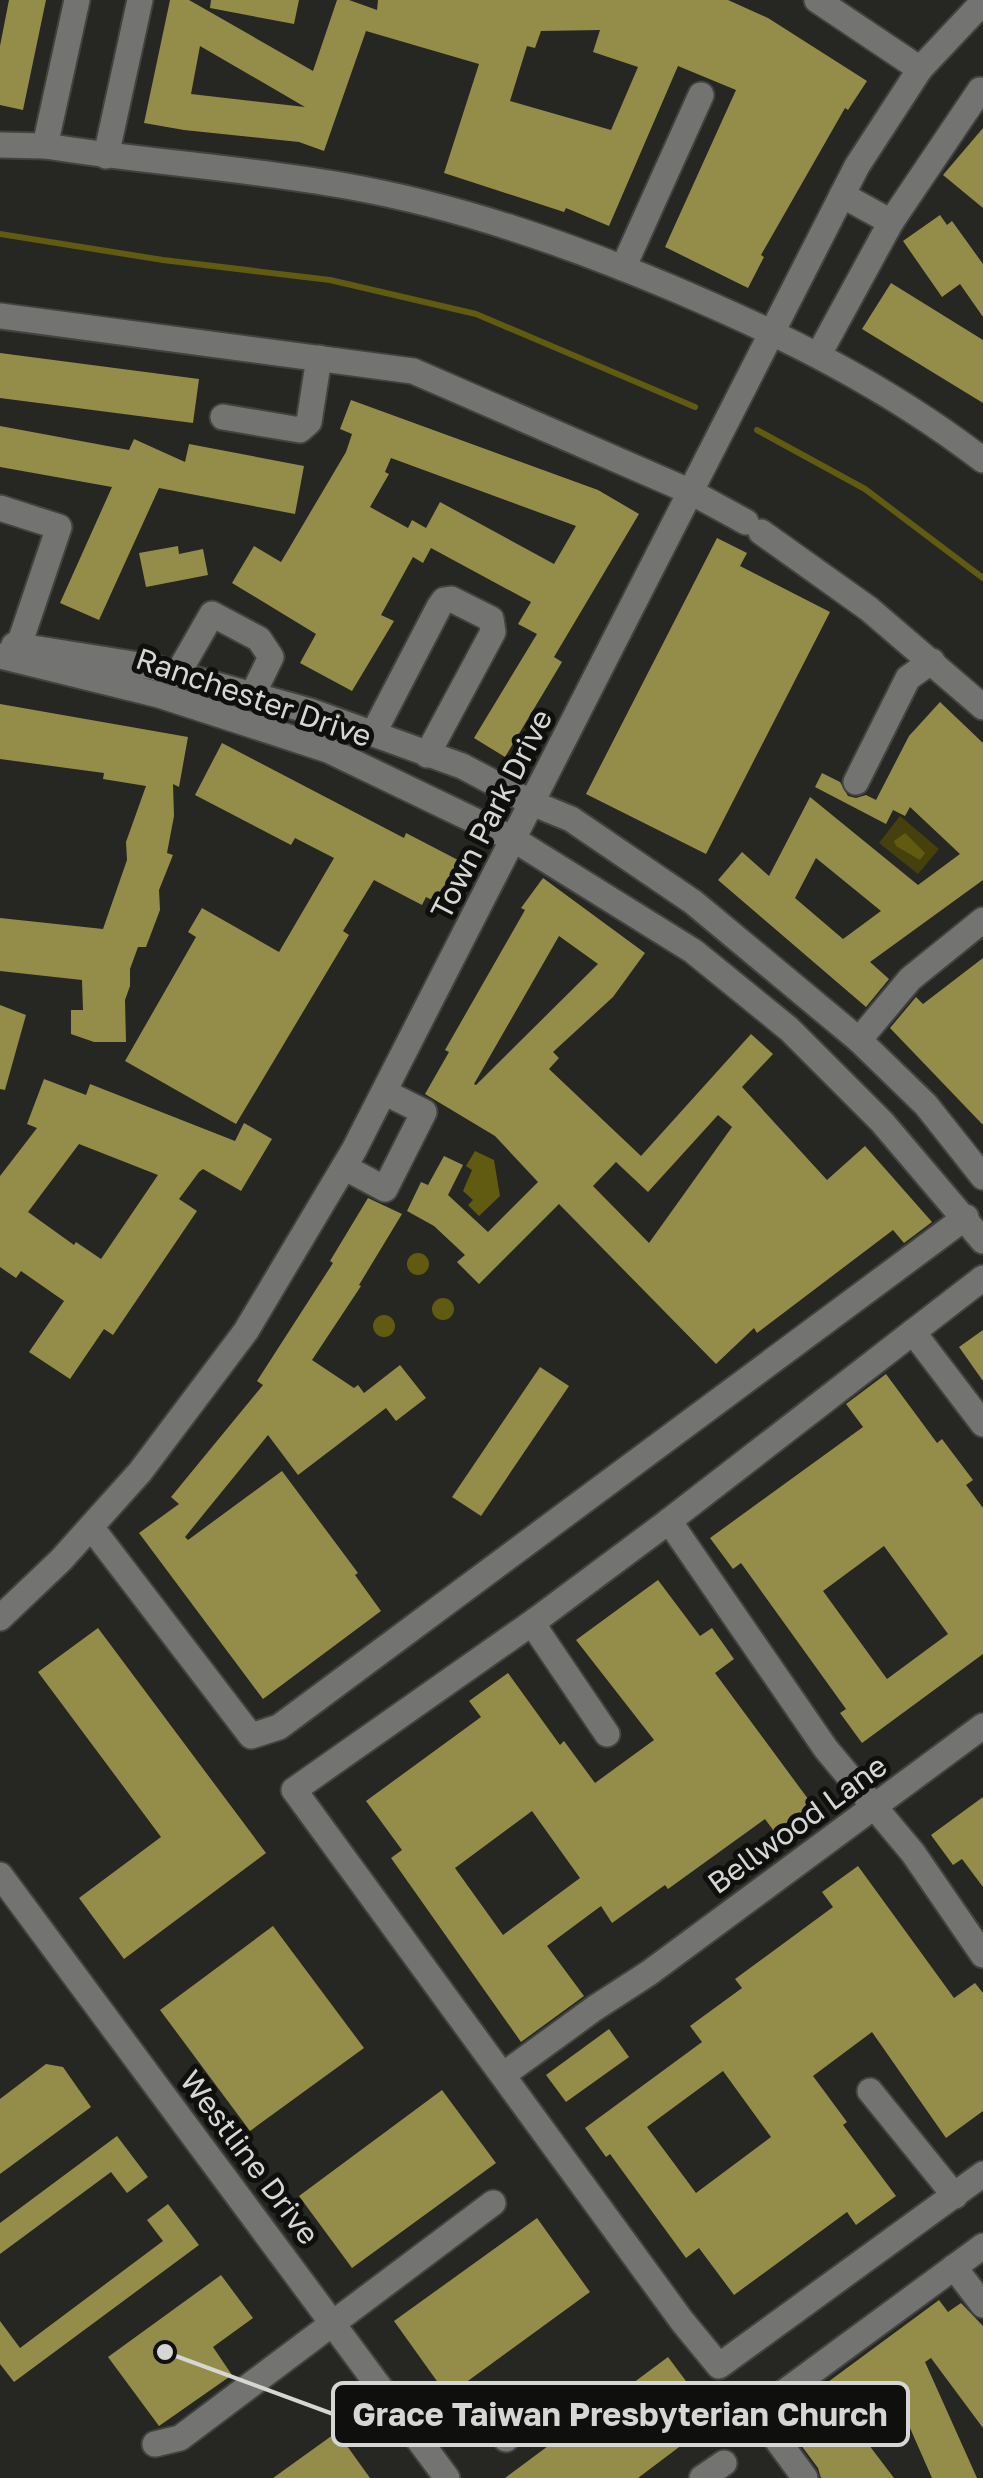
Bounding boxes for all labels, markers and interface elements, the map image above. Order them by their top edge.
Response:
street label: Ranchester Drive [132,640,376,754]
street label: Town Park Drive [423,703,559,925]
street label: Bellwood Lane [700,1747,894,1901]
street label: Westline Drive [173,2063,327,2251]
callout: Grace Taiwan Presbyterian Church [333,2383,908,2445]
text: Grace Taiwan Presbyterian Church [352,2395,888,2433]

